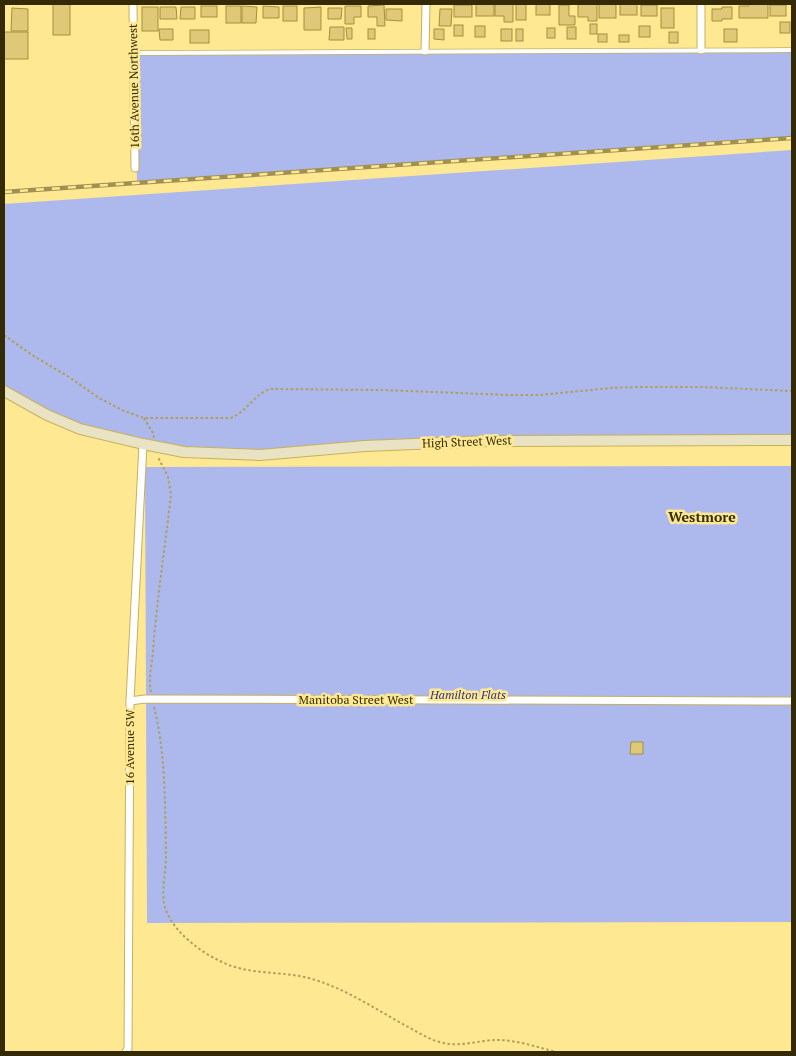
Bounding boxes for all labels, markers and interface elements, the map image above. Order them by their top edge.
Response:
street label: 16th Avenue Northwest [125,23,142,149]
street label: High Street West [422,432,513,451]
district label: Westmore [668,507,736,526]
park label: Hamilton Flats [429,687,506,702]
street label: Manitoba Street West [299,692,414,707]
street label: 16 Avenue SW [122,709,137,785]

